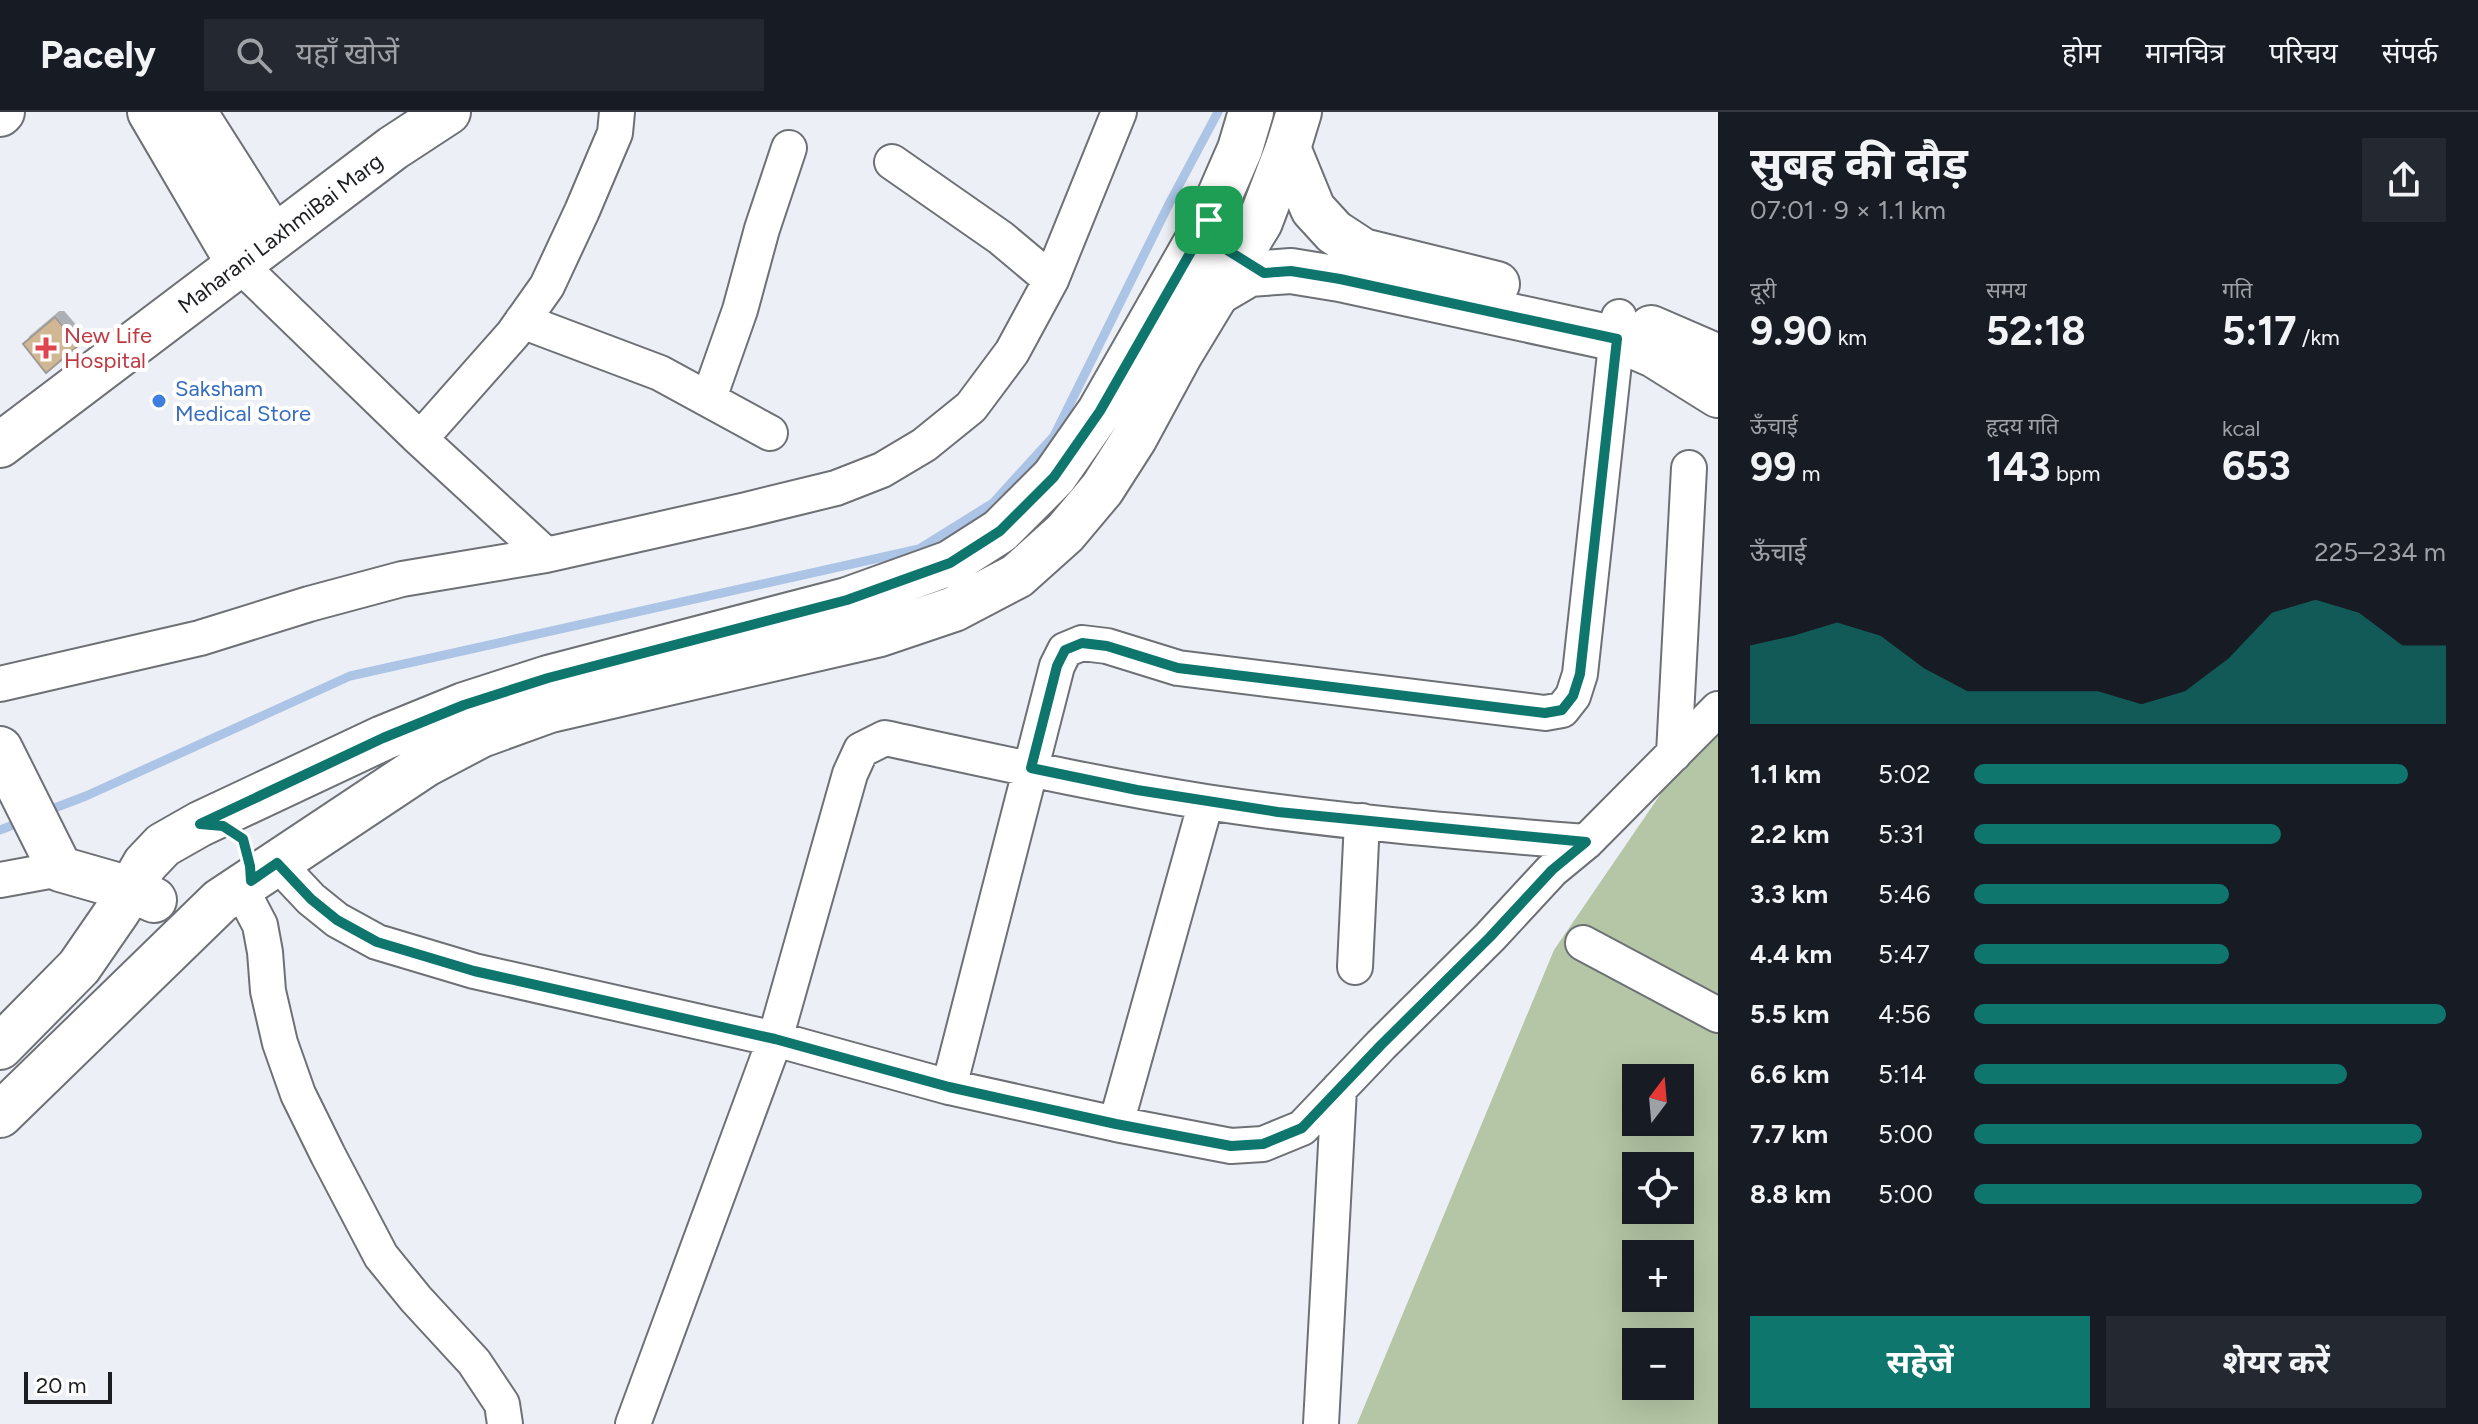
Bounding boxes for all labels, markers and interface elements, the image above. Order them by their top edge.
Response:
search box [204,19,764,91]
text: Pacely [40,32,156,78]
icon: search [232,33,276,77]
text: यहाँ खोजें [296,35,399,72]
text: होम [2062,36,2101,70]
text: मानचित्र [2145,36,2225,70]
text: परिचय [2269,36,2338,70]
text: संपर्क [2382,36,2438,70]
text: सुबह की दौड़ [1750,137,1968,190]
button: share [2362,138,2446,222]
street label: Maharani LaxhmiBai Marg [173,148,388,319]
pin [1175,186,1243,254]
text: 07:01 · 9 × 1.1 km [1750,194,1946,226]
icon: arrive [1187,198,1231,242]
text: दूरी [1750,277,1776,304]
text: समय [1986,277,2027,304]
text: गति [2222,277,2253,304]
text: 9.90 [1750,307,1832,355]
text: 52:18 [1986,307,2086,355]
text: 5:17 [2222,307,2296,355]
place label: New Life Hospital [64,322,152,374]
text: km [1832,324,1867,351]
text: /km [2296,324,2340,351]
marker: New Life Hospital [35,337,57,359]
place label: Saksham Medical Store [175,375,311,427]
marker: Saksham Medical Store [150,392,168,410]
text: ऊँचाई [1750,413,1798,440]
text: हृदय गति [1986,413,2059,440]
text: kcal [2222,415,2260,442]
text: 653 [2222,442,2291,490]
text: 99 [1750,443,1796,491]
text: 143 [1986,443,2050,491]
text: m [1796,460,1821,487]
text: bpm [2050,460,2101,487]
text: ऊँचाई [1750,536,1806,568]
text: 225–234 m [2314,536,2446,568]
text: 1.1 km [1750,758,1821,790]
text: 5:02 [1878,758,1931,790]
text: 2.2 km [1750,818,1829,850]
text: 5:31 [1878,818,1924,850]
text: 3.3 km [1750,878,1828,910]
text: 5:46 [1878,878,1930,910]
text: 4.4 km [1750,938,1832,970]
text: 5:47 [1878,938,1930,970]
text: 5.5 km [1750,998,1830,1030]
text: 4:56 [1878,998,1930,1030]
text: 6.6 km [1750,1058,1829,1090]
text: 5:14 [1878,1058,1926,1090]
north arrow [1622,1064,1694,1136]
map controls [1622,1064,1694,1400]
text: 7.7 km [1750,1118,1828,1150]
text: 5:00 [1878,1118,1933,1150]
button: locate [1622,1152,1694,1224]
text: 8.8 km [1750,1178,1831,1210]
text: 5:00 [1878,1178,1933,1210]
button: + [1622,1240,1694,1312]
button: सहेजें [1750,1316,2090,1408]
button: शेयर करें [2106,1316,2446,1408]
button: − [1622,1328,1694,1400]
scale bar [24,1368,112,1404]
text: 20 m [36,1372,87,1399]

